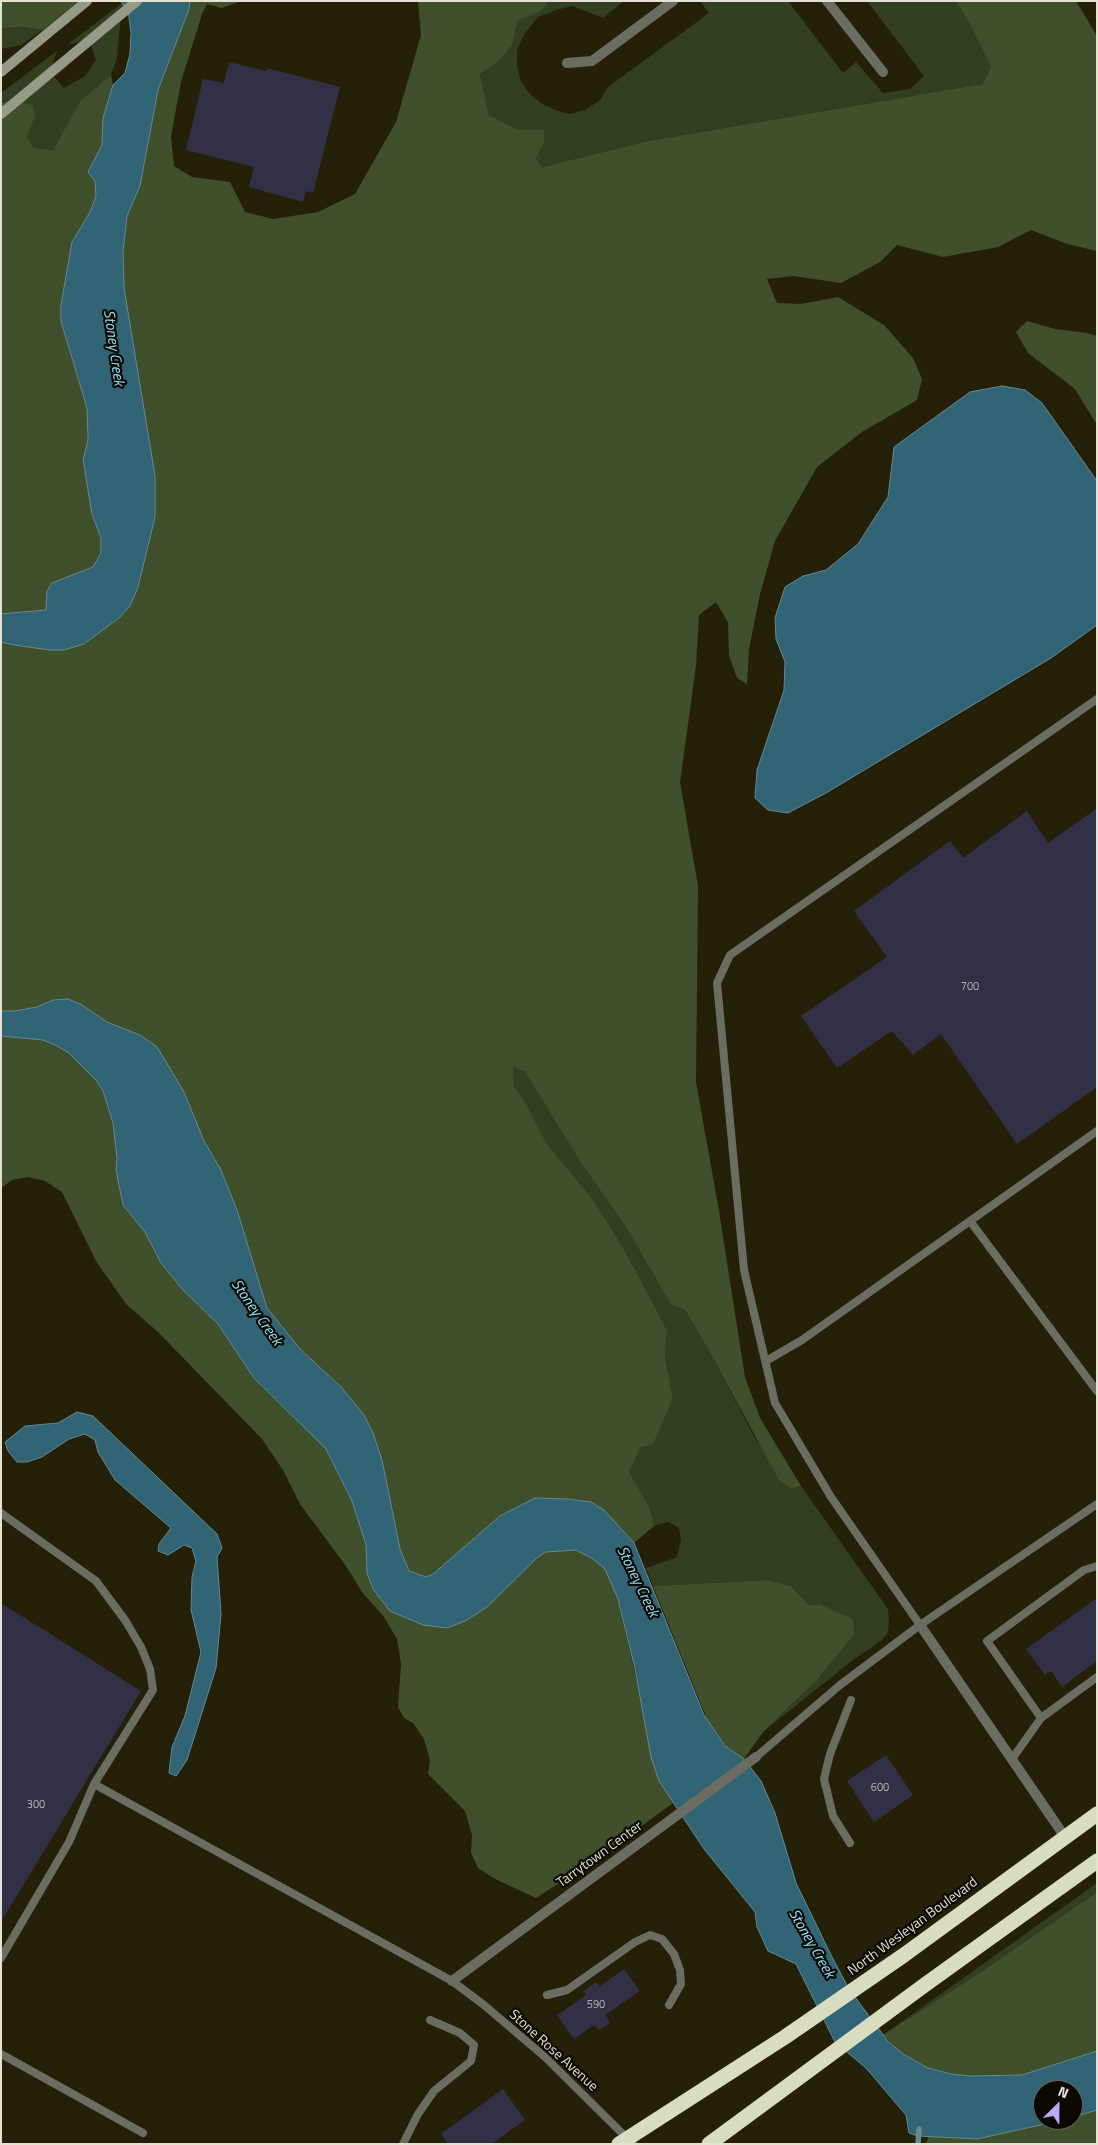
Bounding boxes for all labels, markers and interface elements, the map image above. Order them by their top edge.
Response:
water label: Stoney Creek [99,309,127,387]
house number: 700 [961,980,979,994]
water label: Stoney Creek [227,1276,285,1350]
water label: Stoney Creek [612,1544,662,1620]
house number: 600 [871,1781,889,1795]
house number: 300 [27,1798,45,1812]
street label: Tarrytown Center [554,1818,646,1892]
street label: North Wesleyan Boulevard [845,1874,981,1980]
water label: Stoney Creek [784,1906,838,1982]
house number: 590 [587,1998,605,2012]
street label: Stone Rose Avenue [505,2007,601,2095]
north arrow [1033,2080,1083,2130]
text: N [1055,2080,1072,2103]

